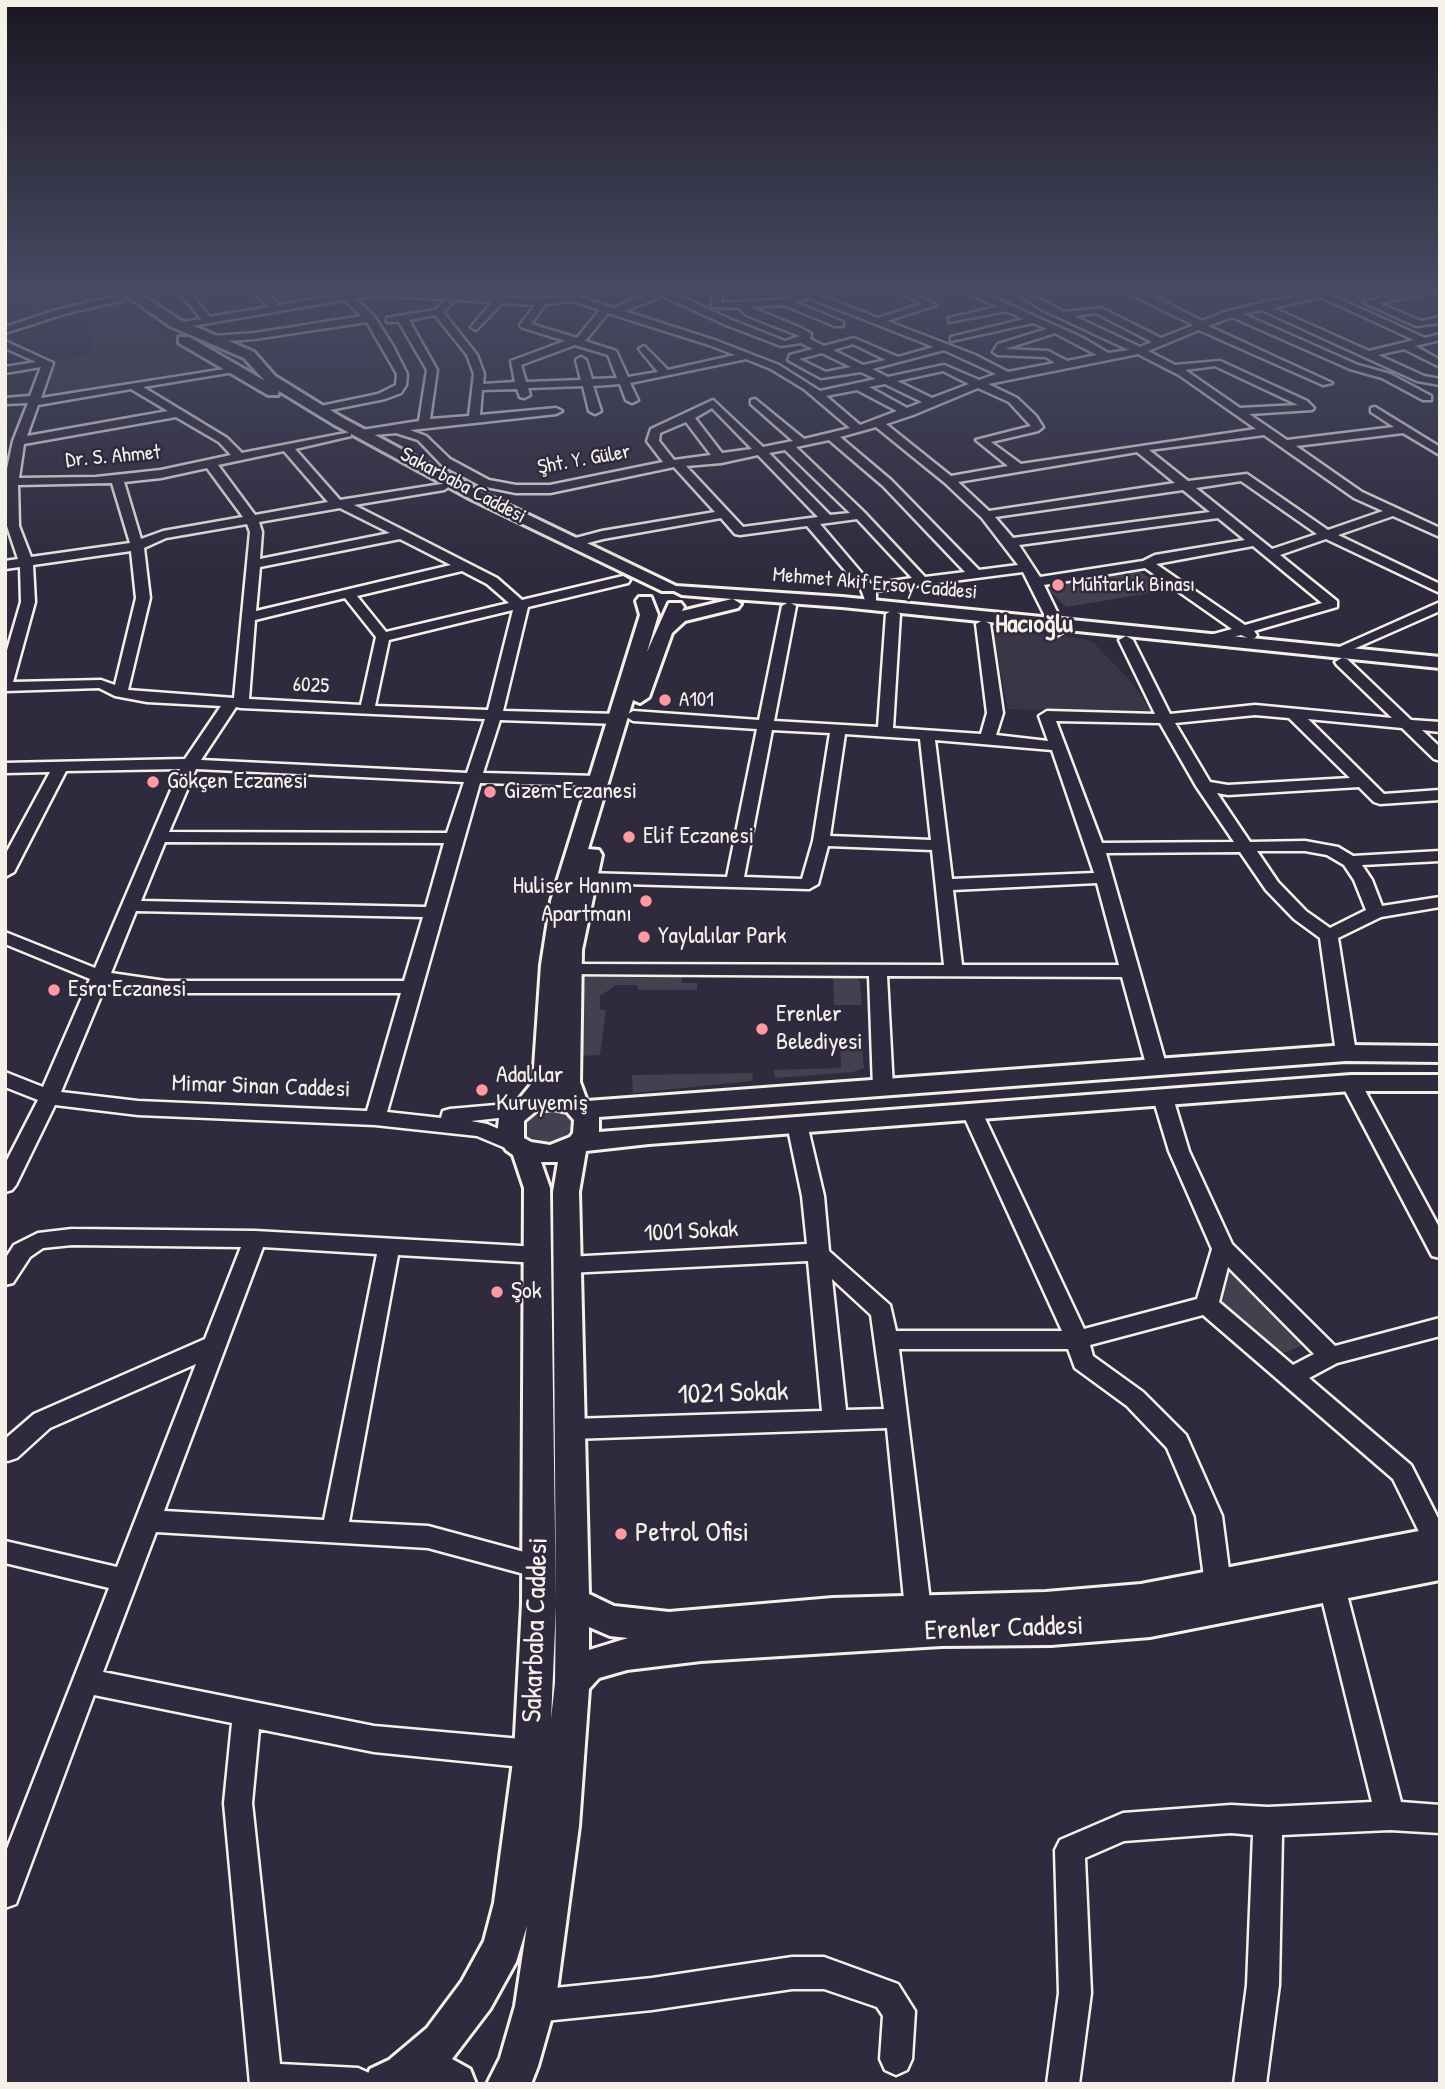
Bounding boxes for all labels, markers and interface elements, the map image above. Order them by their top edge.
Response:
street label: Şht. Y. Güler [535,439,633,481]
street label: Dr. S. Ahmet [64,440,162,474]
street label: Sakarbaba Caddesi [396,442,530,530]
street label: Mehmet Akif Ersoy Caddesi [772,563,978,605]
place label: Muhtarlık Binası [1072,572,1195,598]
marker: Muhtarlık Binası [1050,577,1066,593]
district label: Hacıoğlu [995,609,1073,641]
street label: 6025 [292,672,330,700]
place label: A101 [679,687,714,713]
marker: A101 [657,692,673,708]
place label: Gökçen Eczanesi [167,768,308,796]
marker: Gökçen Eczanesi [145,774,161,790]
place label: Gizem Eczanesi [504,778,637,806]
marker: Gizem Eczanesi [482,784,498,800]
place label: Elif Eczanesi [643,823,754,851]
marker: Elif Eczanesi [621,829,637,845]
place label: Huliser Hanım Apartmanı [513,873,632,929]
marker: Huliser Hanım Apartmanı [638,893,654,909]
place label: Yaylalılar Park [658,923,786,951]
marker: Yaylalılar Park [636,929,652,945]
place label: Esra Eczanesi [68,976,187,1004]
marker: Esra Eczanesi [46,982,62,998]
place label: Erenler Belediyesi [776,1001,863,1057]
marker: Erenler Belediyesi [754,1021,770,1037]
place label: Adalılar Kuruyemiş [496,1062,588,1118]
street label: Mimar Sinan Caddesi [171,1069,351,1105]
marker: Adalılar Kuruyemiş [474,1082,490,1098]
street label: 1001 Sokak [643,1215,739,1249]
place label: Şok [511,1278,542,1306]
marker: Şok [489,1284,505,1300]
street label: 1021 Sokak [677,1375,789,1413]
place label: Petrol Ofisi [635,1517,749,1551]
marker: Petrol Ofisi [613,1526,629,1542]
street label: Sakarbaba Caddesi [516,1537,556,1723]
street label: Erenler Caddesi [924,1609,1084,1649]

